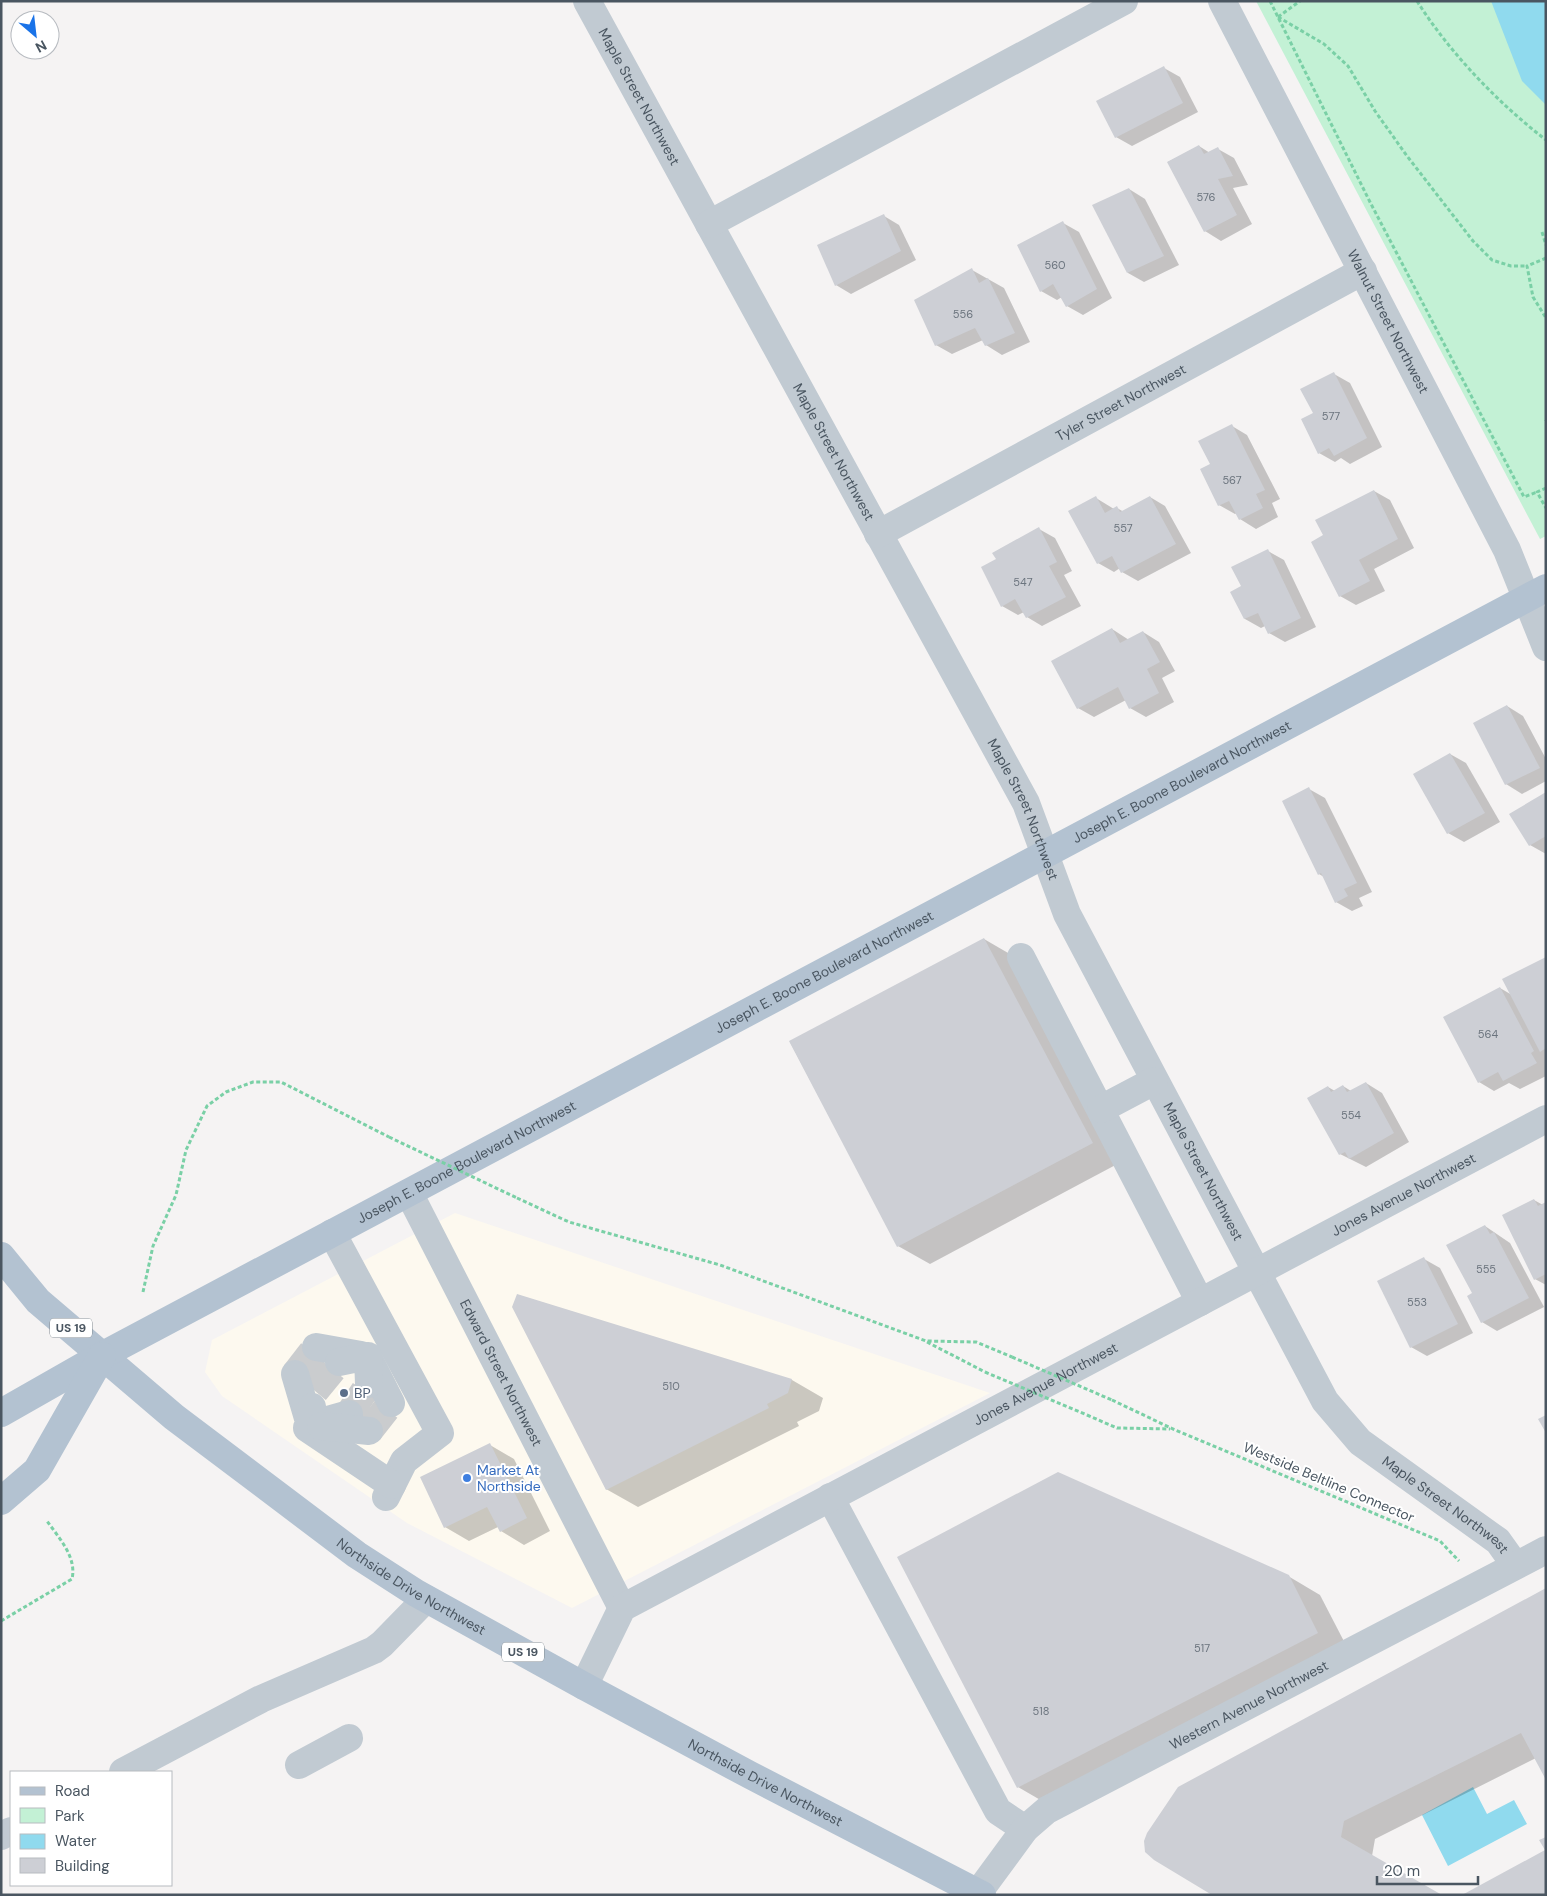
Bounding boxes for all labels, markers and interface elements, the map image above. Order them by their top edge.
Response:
north arrow [10,10,60,60]
street label: Maple Street Northwest [595,25,684,168]
text: N [32,36,50,57]
house number: 576 [1196,190,1216,204]
street label: Walnut Street Northwest [1344,246,1433,396]
house number: 560 [1044,258,1066,272]
house number: 556 [953,307,973,321]
street label: Tyler Street Northwest [1052,360,1189,445]
street label: Maple Street Northwest [789,380,879,524]
house number: 577 [1322,409,1340,423]
house number: 567 [1222,473,1242,487]
house number: 557 [1113,521,1133,535]
house number: 547 [1013,575,1033,589]
street label: Joseph E. Boone Boulevard Northwest [1069,716,1294,847]
street label: Maple Street Northwest [983,735,1063,883]
street label: Joseph E. Boone Boulevard Northwest [712,906,937,1037]
house number: 564 [1478,1027,1498,1041]
street label: Joseph E. Boone Boulevard Northwest [354,1096,579,1227]
street label: Maple Street Northwest [1159,1099,1247,1244]
house number: 554 [1341,1108,1361,1122]
street label: Jones Avenue Northwest [1328,1149,1479,1240]
house number: 555 [1476,1262,1496,1276]
house number: 553 [1407,1295,1427,1309]
street label: Edward Street Northwest [456,1296,546,1449]
road number: US 19 [50,1319,92,1338]
street label: Jones Avenue Northwest [970,1338,1121,1429]
house number: 510 [662,1379,680,1393]
place label: BP [354,1384,371,1402]
marker: BP [338,1387,350,1399]
street label: Westside Beltline Connector [1241,1438,1417,1526]
street label: Maple Street Northwest [1379,1452,1513,1557]
place label: Market At Northside [477,1461,541,1495]
marker: Market At Northside [461,1472,473,1484]
street label: Northside Drive Northwest [333,1534,489,1639]
house number: 517 [1194,1641,1210,1655]
road number: US 19 [502,1642,544,1661]
street label: Western Avenue Northwest [1166,1656,1331,1754]
house number: 518 [1033,1704,1049,1718]
street label: Northside Drive Northwest [685,1735,846,1830]
legend [10,1771,172,1886]
text: Road [55,1781,90,1801]
text: Park [55,1806,85,1826]
text: Water [55,1831,97,1851]
scale bar [1377,1854,1478,1886]
text: Building [55,1856,110,1876]
text: 20 m [1384,1861,1420,1881]

